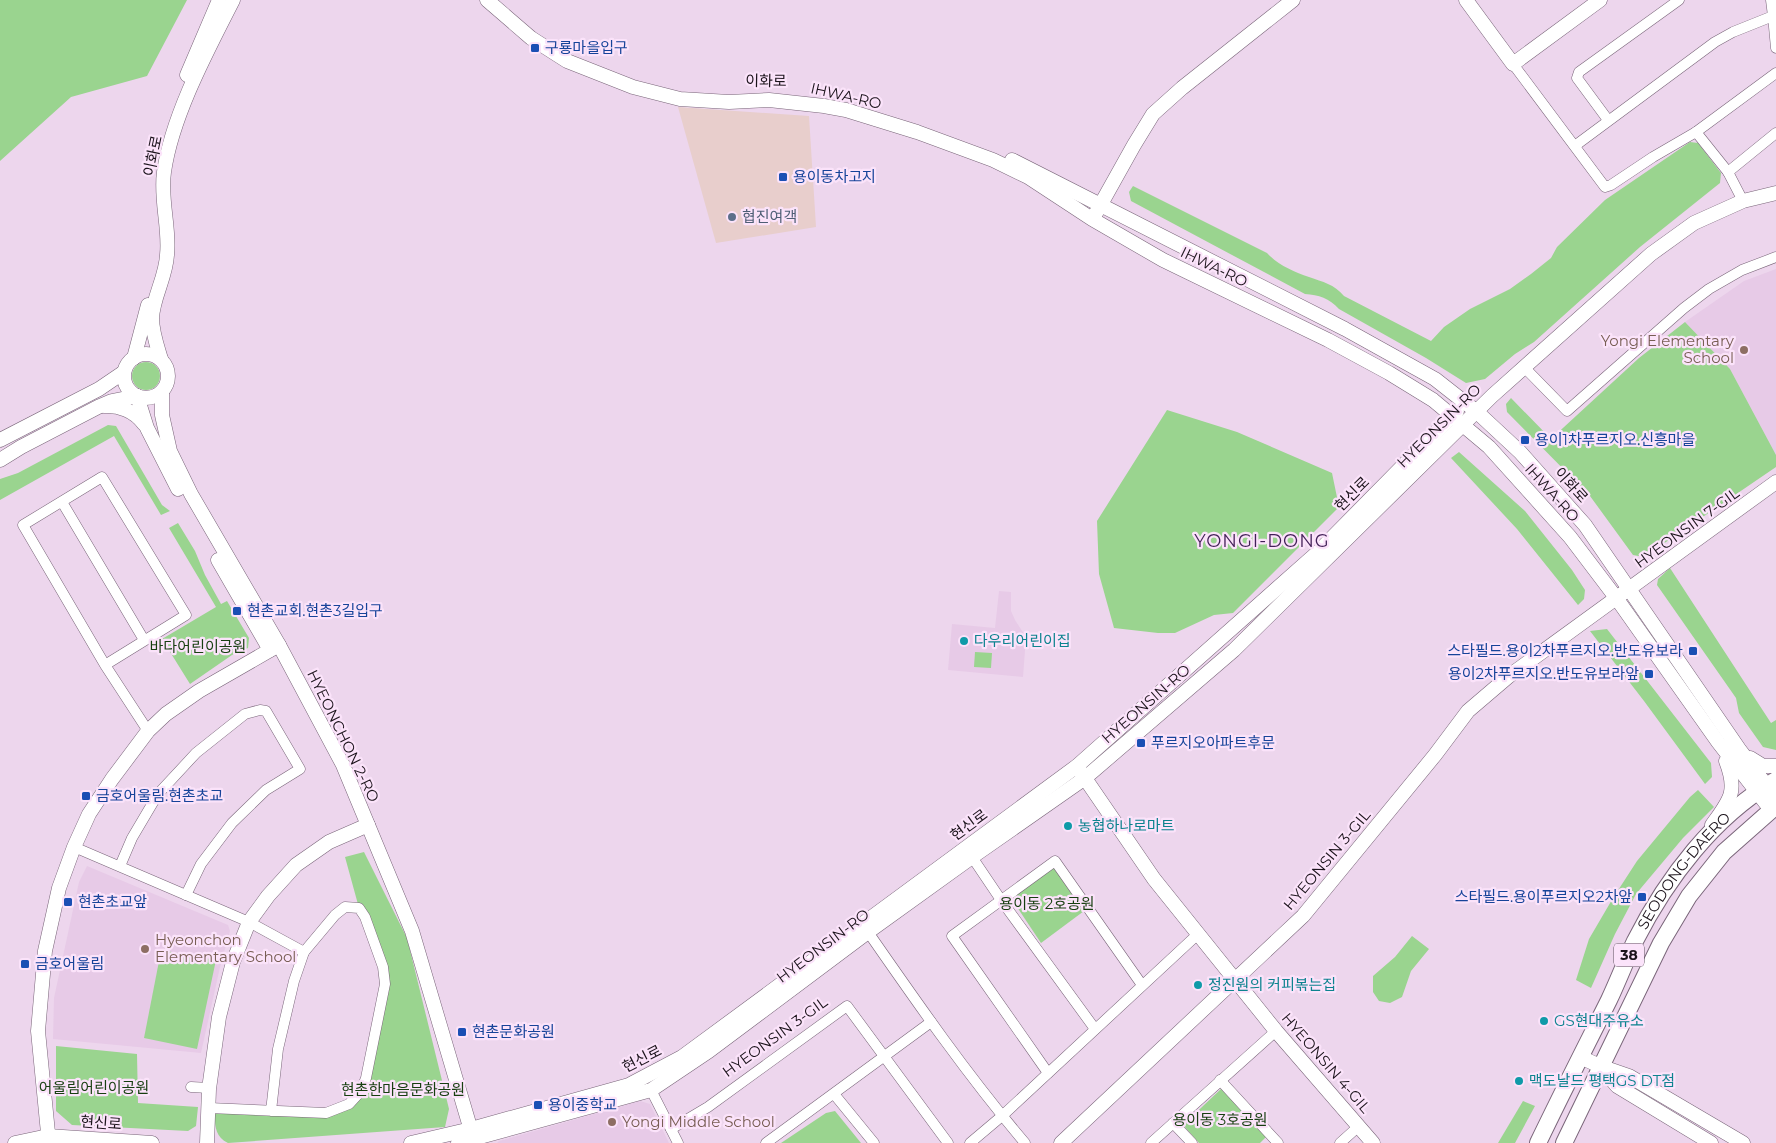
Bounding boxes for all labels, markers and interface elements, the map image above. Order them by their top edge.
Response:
place label: 구룡마을입구 [545,38,628,57]
marker: 구룡마을입구 [529,42,541,54]
street label: 이화로 [745,71,787,90]
street label: IHWA-RO [809,78,883,113]
street label: 이화로 [139,134,166,178]
place label: 용이동차고지 [793,167,876,186]
marker: 용이동차고지 [777,171,789,183]
place label: 협진여객 [742,207,797,226]
marker: 협진여객 [726,211,738,223]
street label: IHWA-RO [1178,242,1251,291]
place label: Yongi Elementary School [1601,331,1735,367]
marker: Yongi Elementary School [1738,344,1750,356]
street label: HYEONSIN-RO [1393,380,1485,472]
place label: 용이1차푸르지오.신흥마을 [1535,430,1695,449]
marker: 용이1차푸르지오.신흥마을 [1519,434,1531,446]
street label: IHWA-RO [1521,459,1584,526]
street label: 이화로 [1550,463,1592,506]
street label: 현신로 [1330,472,1373,515]
street label: HYEONSIN 7-GIL [1631,483,1743,572]
district label: YONGI-DONG [1194,530,1330,552]
place label: 현촌교회.현촌3길입구 [247,601,383,620]
marker: 현촌교회.현촌3길입구 [231,605,243,617]
place label: 다우리어린이집 [974,631,1071,650]
marker: 다우리어린이집 [958,635,970,647]
park label: 바다어린이공원 [150,637,246,656]
place label: 스타필드.용이2차푸르지오.반도유보라 [1447,641,1683,660]
marker: 스타필드.용이2차푸르지오.반도유보라 [1687,645,1699,657]
street label: HYEONSIN-RO [1097,660,1194,747]
place label: 용이2차푸르지오.반도유보라앞 [1448,664,1639,683]
street label: HYEONCHON 2-RO [303,666,384,805]
marker: 용이2차푸르지오.반도유보라앞 [1643,668,1655,680]
place label: 푸르지오아파트후문 [1151,733,1275,752]
marker: 푸르지오아파트후문 [1135,737,1147,749]
place label: 금호어울림.현촌초교 [96,786,223,805]
marker: 금호어울림.현촌초교 [80,790,92,802]
street label: 현신로 [946,805,991,844]
street label: HYEONSIN 3-GIL [1279,805,1374,914]
street label: SEODONG-DAERO [1633,808,1734,933]
place label: 농협하나로마트 [1078,816,1175,835]
marker: 농협하나로마트 [1062,820,1074,832]
place label: 스타필드.용이푸르지오2차앞 [1455,887,1632,906]
marker: 스타필드.용이푸르지오2차앞 [1636,891,1648,903]
place label: 현촌초교앞 [78,892,147,911]
park label: 용이동 2호공원 [999,894,1095,913]
marker: 현촌초교앞 [62,896,74,908]
street label: HYEONSIN-RO [773,905,873,987]
place label: Hyeonchon Elementary School [155,930,296,966]
marker: Hyeonchon Elementary School [139,943,151,955]
road number: 38 [1614,944,1644,966]
place label: 금호어울림 [35,954,104,973]
marker: 금호어울림 [19,958,31,970]
place label: 정진원의 커피볶는집 [1208,975,1336,994]
marker: 정진원의 커피볶는집 [1192,979,1204,991]
street label: HYEONSIN 3-GIL [718,992,831,1081]
street label: HYEONSIN 4-GIL [1278,1009,1375,1117]
place label: GS현대주유소 [1554,1011,1644,1030]
marker: GS현대주유소 [1538,1015,1550,1027]
place label: 현촌문화공원 [472,1022,555,1041]
marker: 현촌문화공원 [456,1026,468,1038]
street label: 현신로 [619,1041,665,1076]
place label: 맥도날드 평택GS DT점 [1529,1071,1675,1090]
marker: 맥도날드 평택GS DT점 [1513,1075,1525,1087]
park label: 어울림어린이공원 [39,1078,149,1097]
park label: 현촌한마음문화공원 [341,1080,465,1099]
place label: 용이중학교 [548,1095,617,1114]
marker: 용이중학교 [532,1099,544,1111]
park label: 용이동 3호공원 [1172,1110,1268,1129]
street label: 현신로 [80,1112,122,1133]
place label: Yongi Middle School [622,1112,775,1131]
marker: Yongi Middle School [606,1116,618,1128]

